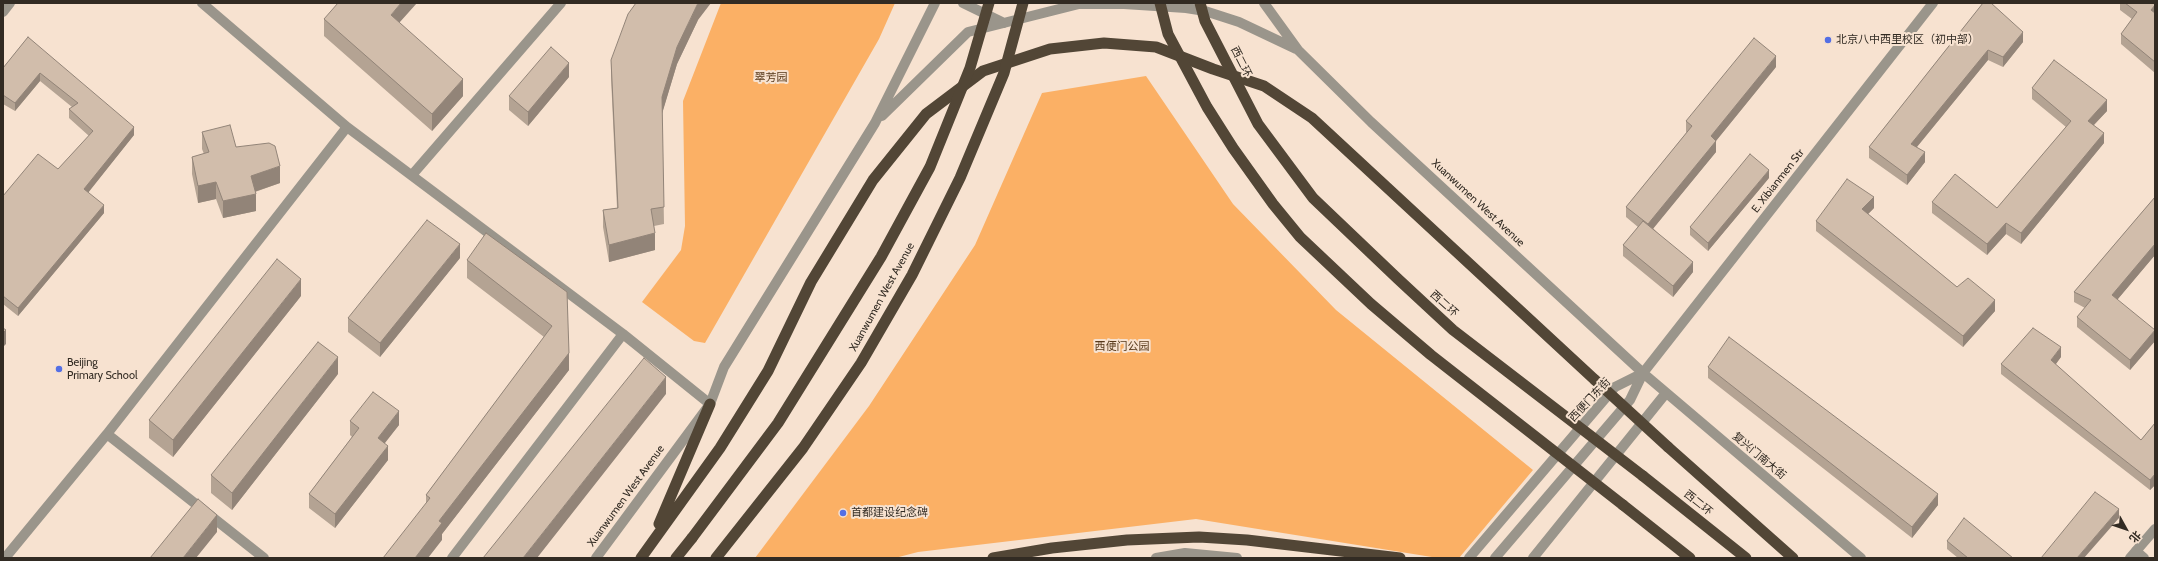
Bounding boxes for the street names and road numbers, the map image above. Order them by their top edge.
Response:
street label: 西二环 [1228,44,1254,80]
street label: E. Xibianmen Str [1749,147,1807,215]
street label: Xuanwumen West Avenue [1429,156,1527,250]
street label: Xuanwumen West Avenue [847,240,917,354]
street label: 西二环 [1427,288,1461,320]
street label: 西便门东街 [1566,375,1614,425]
street label: 复兴门南大街 [1729,430,1789,482]
street label: Xuanwumen West Avenue [585,443,667,549]
street label: 西二环 [1681,487,1715,519]

